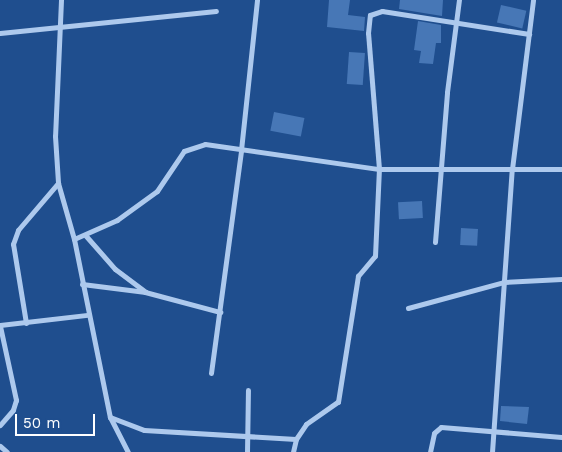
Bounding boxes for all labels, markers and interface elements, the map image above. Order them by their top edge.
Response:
scale bar [18,404,98,436]
text: 50 m [23,414,60,432]

